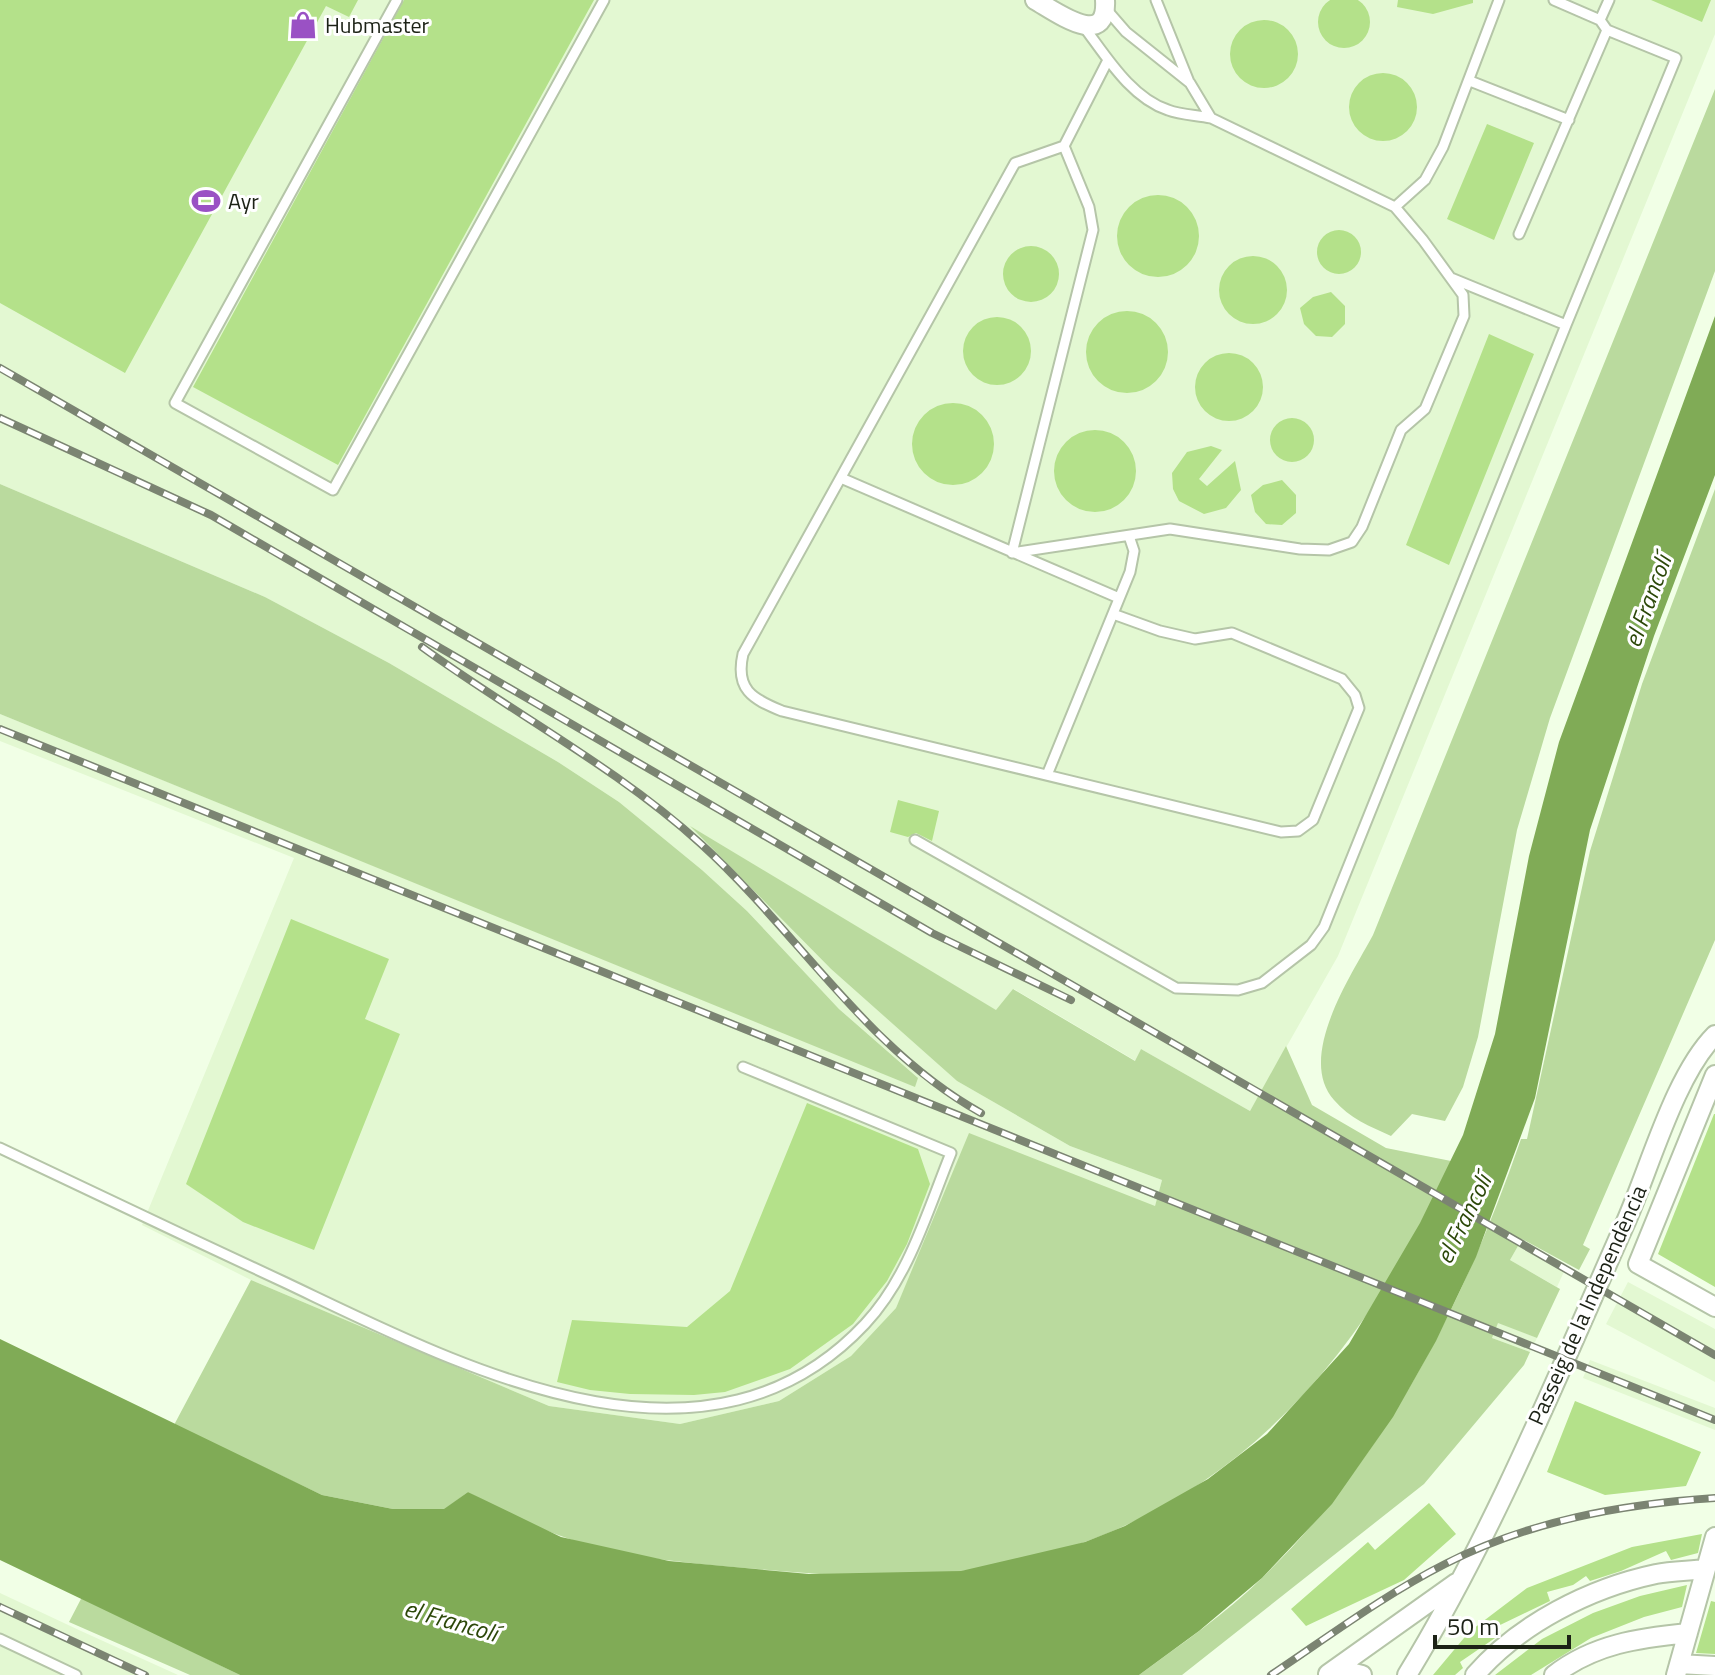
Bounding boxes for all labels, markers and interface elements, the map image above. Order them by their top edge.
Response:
place label: Hubmaster [325,8,430,42]
shop icon: Hubmaster [288,10,318,40]
place label: Ayr [228,184,259,218]
sports icon: Ayr [191,186,221,216]
water label: el Francolí [1614,544,1682,652]
water label: el Francolí [1426,1163,1503,1270]
street label: Passeig de la Independència [1519,1180,1655,1430]
water label: el Francolí [400,1590,508,1652]
scale bar [1435,1599,1569,1649]
text: 50 m [1447,1608,1499,1644]

